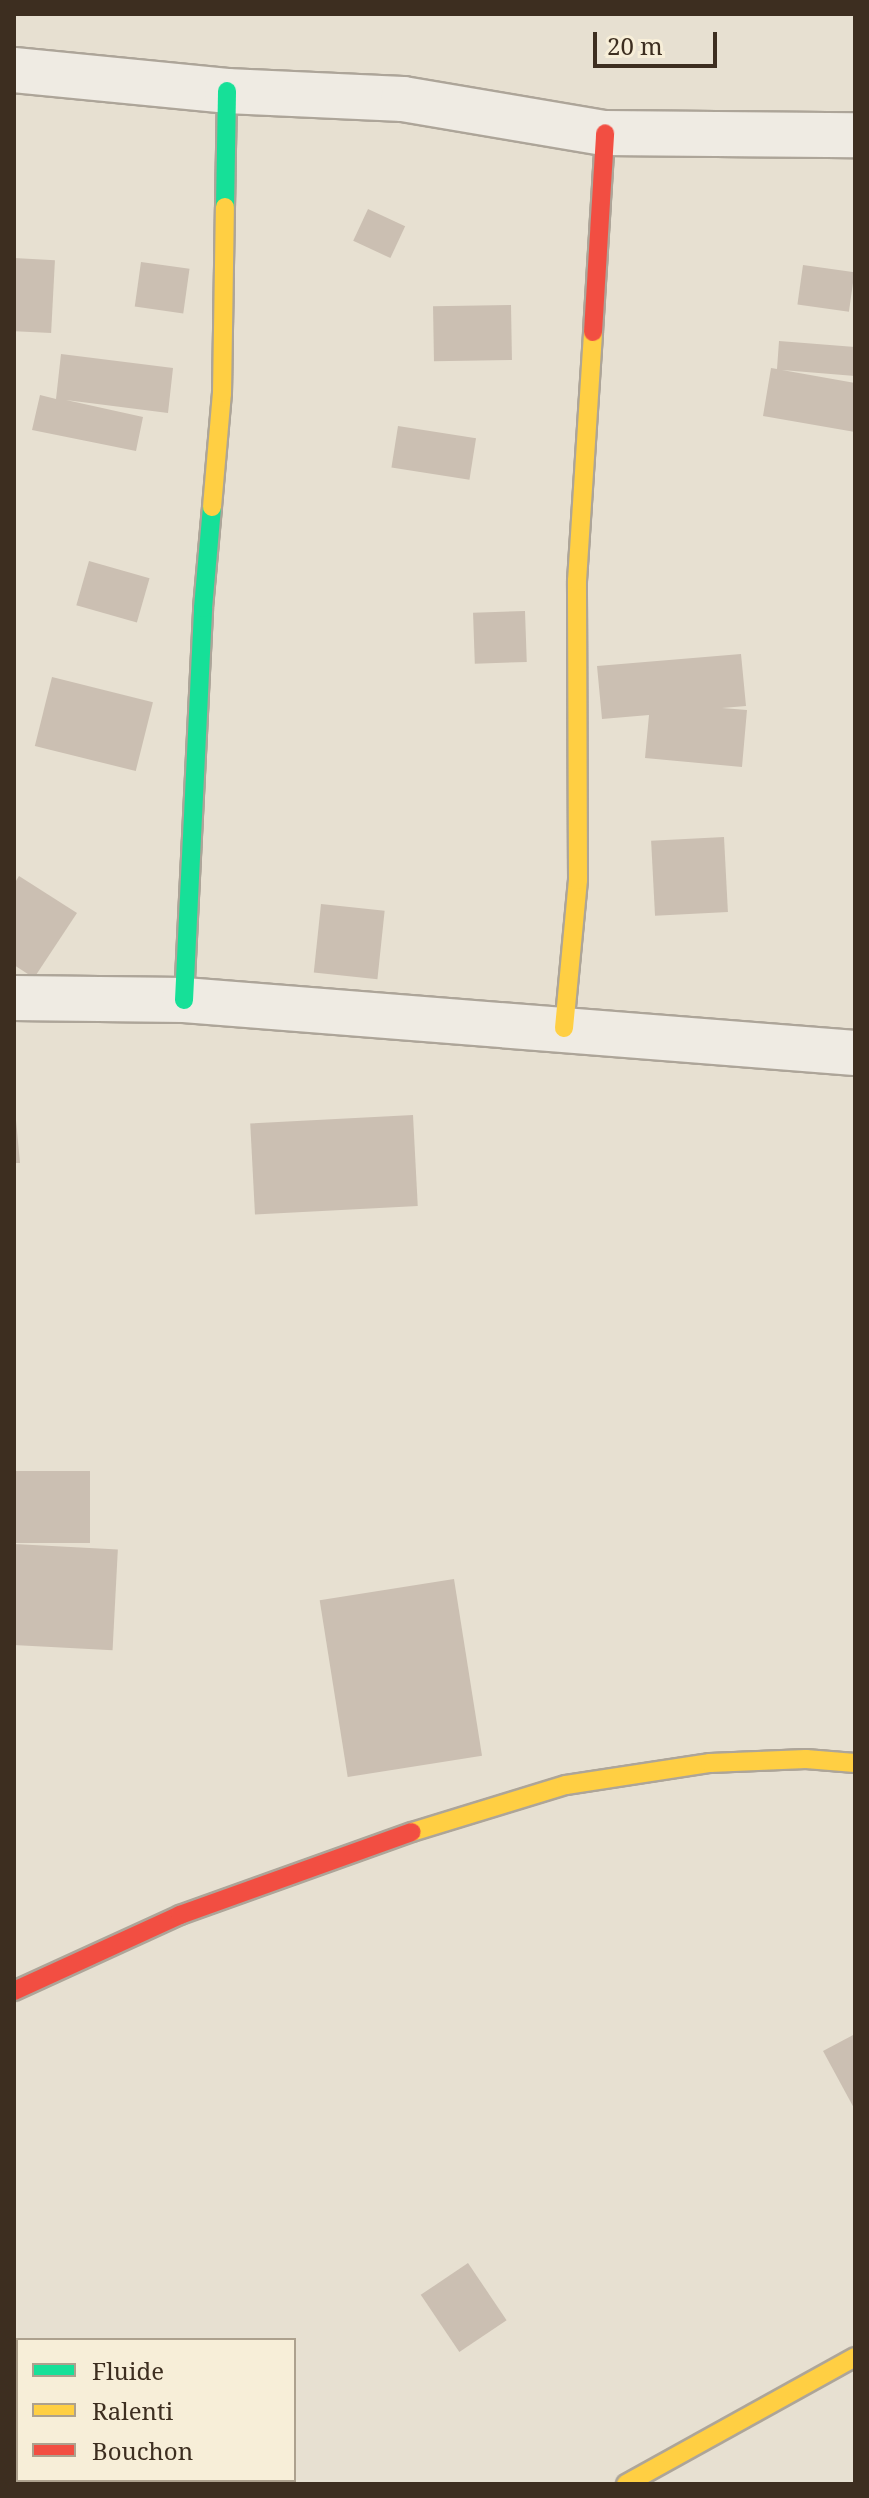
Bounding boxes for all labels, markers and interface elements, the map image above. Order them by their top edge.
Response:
scale bar [597,16,721,66]
text: 20 m [607,29,663,62]
legend [16,2338,296,2482]
text: Fluide [92,2354,164,2387]
text: Ralenti [92,2394,173,2427]
text: Bouchon [92,2434,193,2467]

